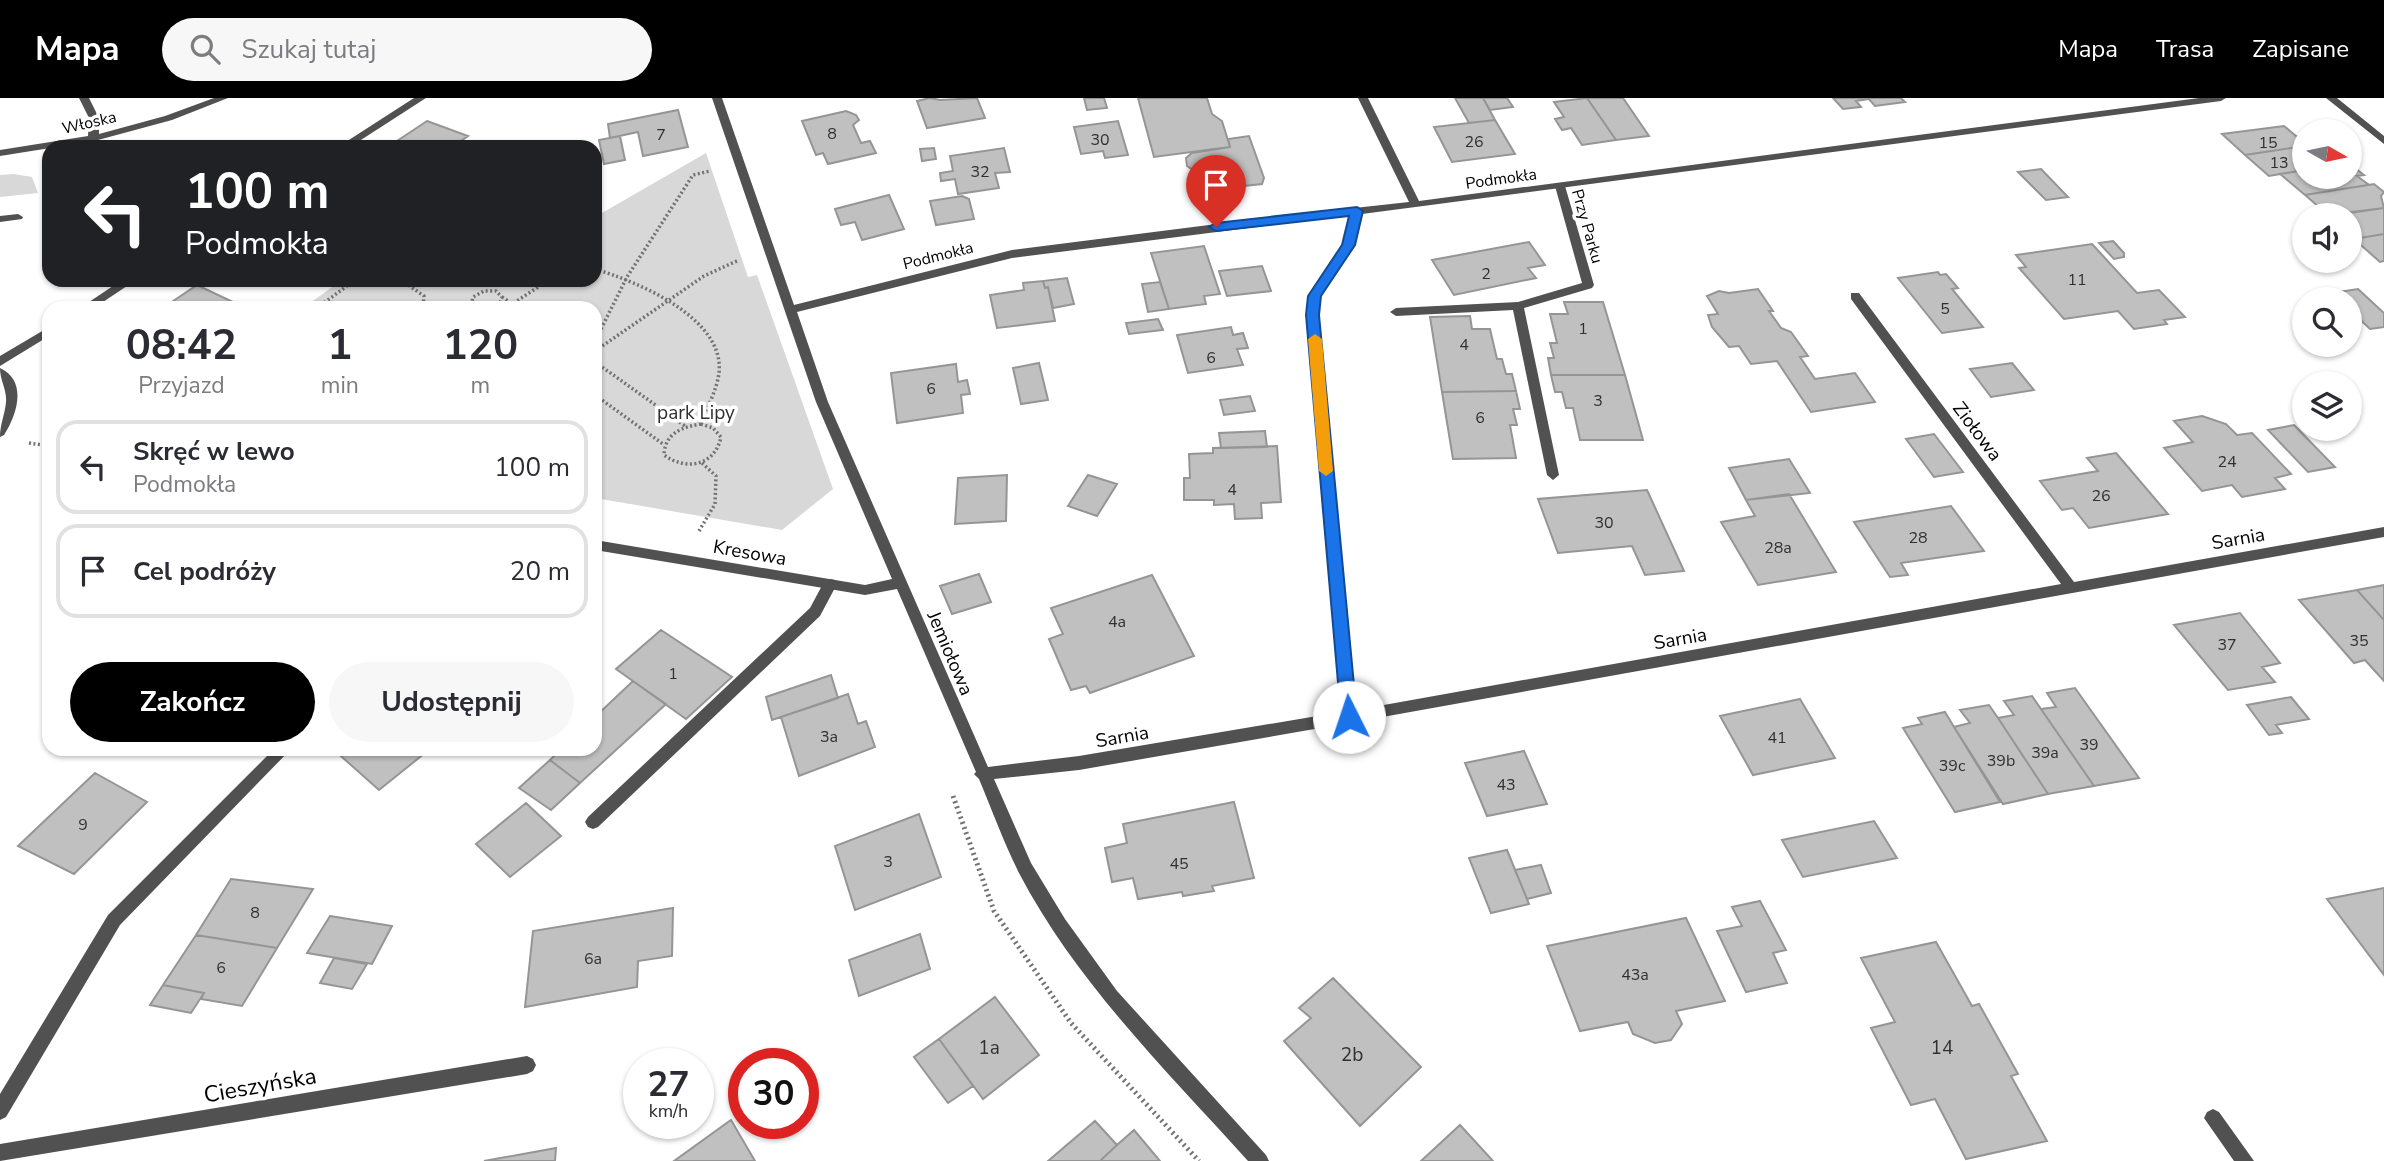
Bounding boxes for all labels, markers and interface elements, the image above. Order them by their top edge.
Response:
search box [162,18,652,81]
text: Mapa [35,27,120,72]
icon: search [186,30,224,68]
text: Szukaj tutaj [242,32,376,67]
text: Mapa [2058,33,2118,65]
text: Trasa [2156,33,2214,65]
text: Zapisane [2252,33,2349,65]
street label: Włoska [60,106,119,140]
north arrow [2292,119,2362,189]
map controls [2292,119,2362,441]
house number: 8 [827,123,837,145]
house number: 7 [656,124,666,146]
house number: 30 [1090,129,1110,151]
house number: 26 [1464,131,1484,153]
house number: 15 [2258,132,2278,154]
house number: 13 [2269,152,2289,174]
pin [1186,155,1246,227]
text: 100 m [185,158,329,225]
house number: 32 [970,161,990,183]
street label: Podmokła [1464,163,1538,195]
icon: arrive [1197,166,1235,204]
icon: left [70,168,161,259]
street label: Przy Parku [1566,187,1608,266]
button: sound [2292,203,2362,273]
text: Podmokła [185,222,329,265]
street label: Podmokła [901,237,976,275]
house number: 2 [1481,263,1491,285]
house number: 11 [2067,269,2087,291]
button: search [2292,287,2362,357]
house number: 5 [1940,298,1950,320]
text: 08:42 [126,317,237,374]
text: 1 [327,317,352,374]
text: 120 [443,317,518,374]
house number: 1 [1578,318,1588,340]
house number: 4 [1459,334,1469,356]
house number: 6 [1206,347,1216,369]
text: Przyjazd [138,370,225,401]
text: min [321,370,359,401]
text: m [471,370,490,401]
button: layers [2292,371,2362,441]
house number: 6 [926,378,936,400]
house number: 3 [1593,390,1603,412]
street label: Ziołowa [1946,397,2008,467]
park label: park Lipy [657,400,735,426]
house number: 6 [1475,407,1485,429]
text: Skręć w lewo [133,434,295,469]
icon: left [74,448,112,486]
text: 100 m [494,450,570,485]
house number: 24 [2217,451,2237,473]
text: Podmokła [133,469,236,500]
house number: 4 [1227,479,1237,501]
house number: 26 [2091,485,2111,507]
house number: 30 [1594,512,1614,534]
street label: Sarnia [2209,522,2267,556]
house number: 28 [1908,527,1928,549]
street label: Kresowa [711,534,789,572]
house number: 28a [1764,537,1792,559]
icon: arrive [74,552,112,590]
text: Cel podróży [133,554,276,589]
text: 20 m [510,554,570,589]
street label: Jemiołowa [920,606,979,700]
house number: 4a [1108,611,1126,633]
street label: Sarnia [1651,622,1709,656]
house number: 35 [2349,630,2369,652]
house number: 37 [2217,634,2237,656]
button: Zakończ [70,662,315,742]
button: Udostępnij [329,662,574,742]
house number: 1 [668,663,678,685]
position arrow [1312,680,1386,754]
street label: Sarnia [1093,720,1151,754]
house number: 3a [820,726,838,748]
house number: 41 [1767,727,1787,749]
house number: 39 [2079,734,2099,756]
house number: 39a [2031,742,2059,764]
house number: 39b [1987,750,2015,772]
house number: 39c [1939,755,1966,777]
house number: 43 [1496,774,1516,796]
house number: 9 [78,814,88,836]
house number: 3 [883,851,893,873]
house number: 45 [1169,853,1189,875]
house number: 8 [250,902,260,924]
house number: 6a [584,948,602,970]
house number: 6 [216,957,226,979]
house number: 43a [1621,964,1649,986]
house number: 1a [978,1035,1000,1061]
house number: 14 [1931,1035,1953,1061]
house number: 2b [1341,1042,1363,1068]
speed limit sign: 30 [728,1048,819,1139]
street label: Cieszyńska [201,1060,319,1111]
text: 27 [647,1061,690,1108]
text: km/h [649,1099,688,1123]

